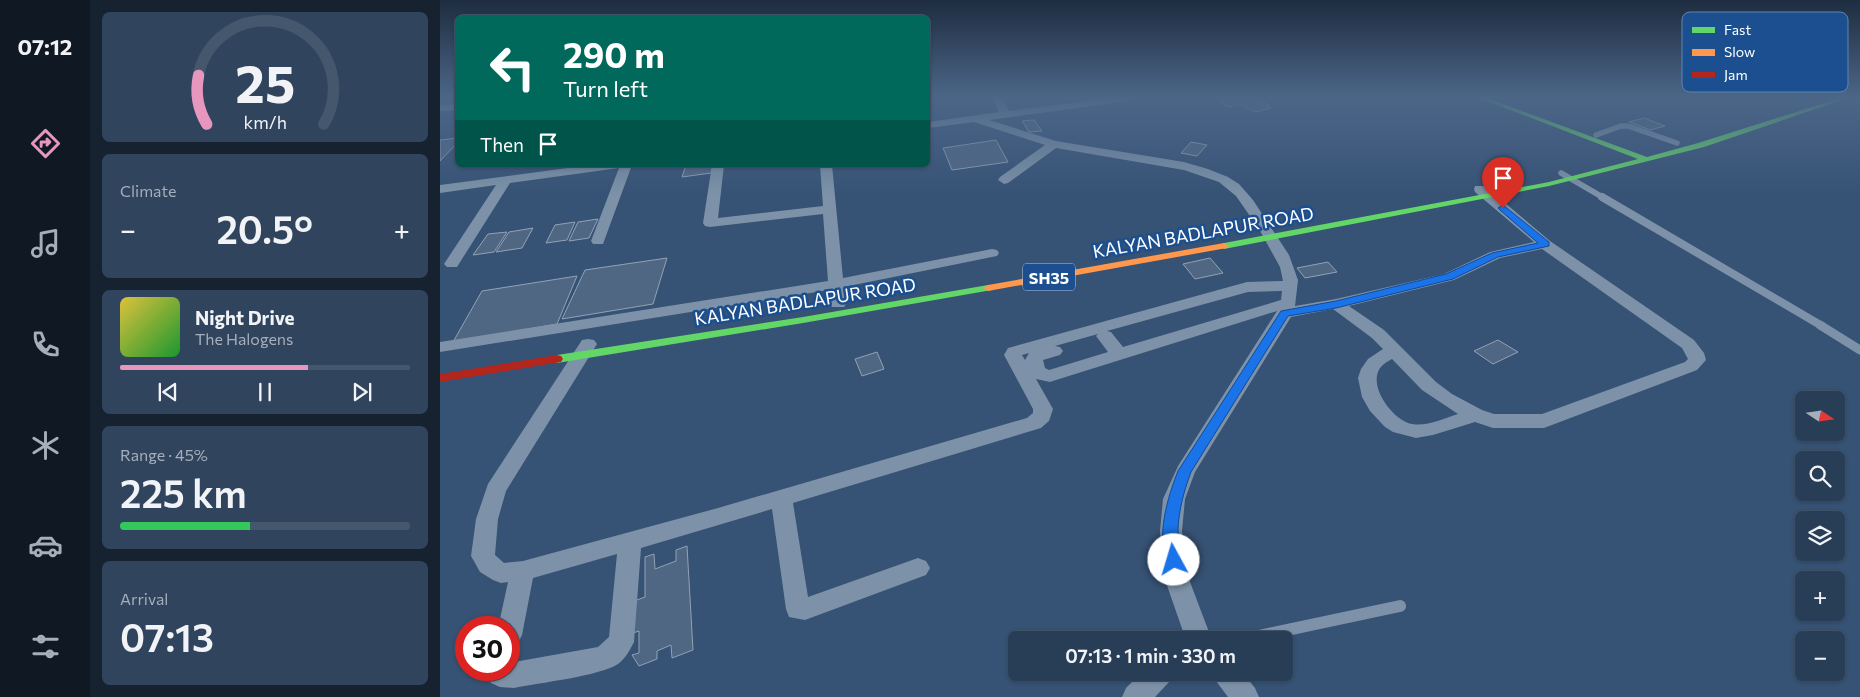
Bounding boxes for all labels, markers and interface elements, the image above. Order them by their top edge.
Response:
legend [1682,12,1848,92]
text: Fast [1724,21,1751,38]
text: 290 m [563,32,665,75]
text: 07:12 [18,33,72,60]
icon: left [480,35,545,100]
text: Slow [1724,43,1755,60]
text: 25 [235,50,295,114]
text: Jam [1724,66,1748,83]
text: Turn left [563,75,648,102]
text: km/h [243,111,287,133]
icon: directions [28,126,63,161]
icon: arrive [534,130,562,158]
text: Then [480,133,524,156]
pin [1482,157,1524,208]
icon: arrive [1489,164,1517,192]
text: Climate [120,181,176,200]
street label: KALYAN BADLAPUR ROAD [1091,202,1315,262]
text: 20.5° [217,205,313,252]
text: − [120,212,136,246]
text: + [394,212,410,246]
icon: music [28,226,63,261]
road number: SH35 [1023,264,1075,290]
street label: KALYAN BADLAPUR ROAD [693,273,917,329]
text: Night Drive [195,306,295,329]
icon: phone [28,327,63,362]
text: The Halogens [195,329,293,348]
icon: previous [154,378,182,406]
icon: pause [251,378,279,406]
icon: next [348,378,376,406]
north arrow [1795,391,1845,441]
map controls [1795,391,1845,681]
icon: climate [28,428,63,463]
text: Range · 45% [120,445,208,464]
button: search [1795,451,1845,501]
text: 225 km [120,469,247,516]
button: layers [1795,511,1845,561]
icon: car [28,528,63,563]
position arrow [1147,533,1199,585]
button: + [1795,571,1845,621]
text: Arrival [120,589,168,608]
text: 07:13 [120,613,214,660]
speed limit sign: 30 [455,616,520,681]
icon: filters [28,629,63,664]
button: − [1795,631,1845,681]
text: 07:13 · 1 min · 330 m [1065,644,1236,667]

